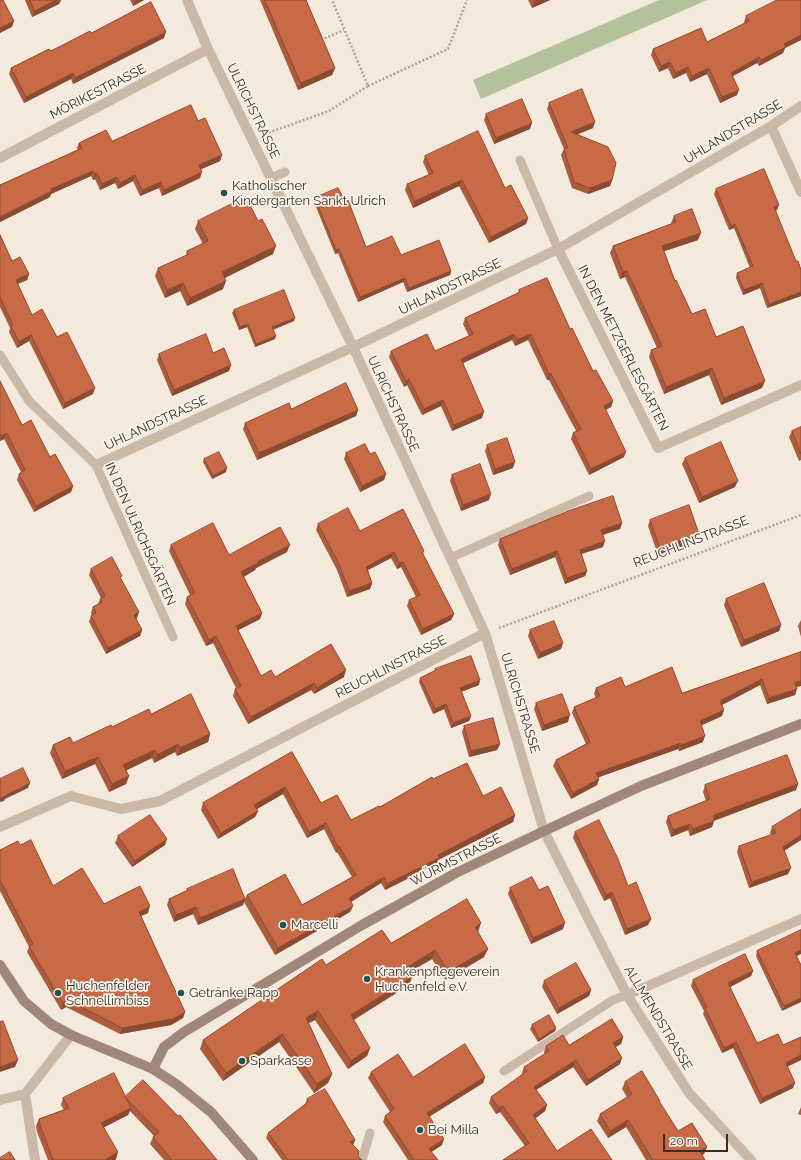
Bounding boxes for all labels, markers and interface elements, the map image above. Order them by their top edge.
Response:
street label: MÖRIKESTRASSE [47,61,149,123]
street label: ULRICHSTRASSE [223,61,283,161]
street label: UHLANDSTRASSE [681,97,785,167]
place label: Katholischer Kindergarten Sankt Ulrich [232,178,386,209]
marker: Katholischer Kindergarten Sankt Ulrich [219,188,229,198]
street label: UHLANDSTRASSE [396,256,504,318]
street label: IN DEN METZGERLESGÄRTEN [574,263,672,433]
street label: ULRICHSTRASSE [364,353,422,455]
street label: UHLANDSTRASSE [102,392,210,454]
street label: IN DEN ULRICHSGÄRTEN [101,460,179,608]
street label: REUCHLINSTRASSE [631,513,751,571]
street label: REUCHLINSTRASSE [333,632,449,702]
street label: ULRICHSTRASSE [497,651,543,755]
street label: WÜRMSTRASSE [408,830,504,890]
place label: Marcelli [291,917,338,933]
marker: Marcelli [278,920,288,930]
street label: ALLMENDSTRASSE [621,963,695,1073]
place label: Krankenpflegeverein Huchenfeld e.V. [375,964,500,995]
marker: Krankenpflegeverein Huchenfeld e.V. [362,974,372,984]
place label: Huchenfelder Schnellimbiss [66,978,149,1009]
place label: Getränke Rapp [189,985,278,1001]
marker: Huchenfelder Schnellimbiss [53,988,63,998]
marker: Getränke Rapp [176,988,186,998]
place label: Sparkasse [250,1053,312,1069]
marker: Sparkasse [237,1056,247,1066]
place label: Bei Milla [428,1122,479,1138]
marker: Bei Milla [415,1125,425,1135]
scale bar [665,1126,730,1152]
text: 20 m [670,1134,698,1148]

